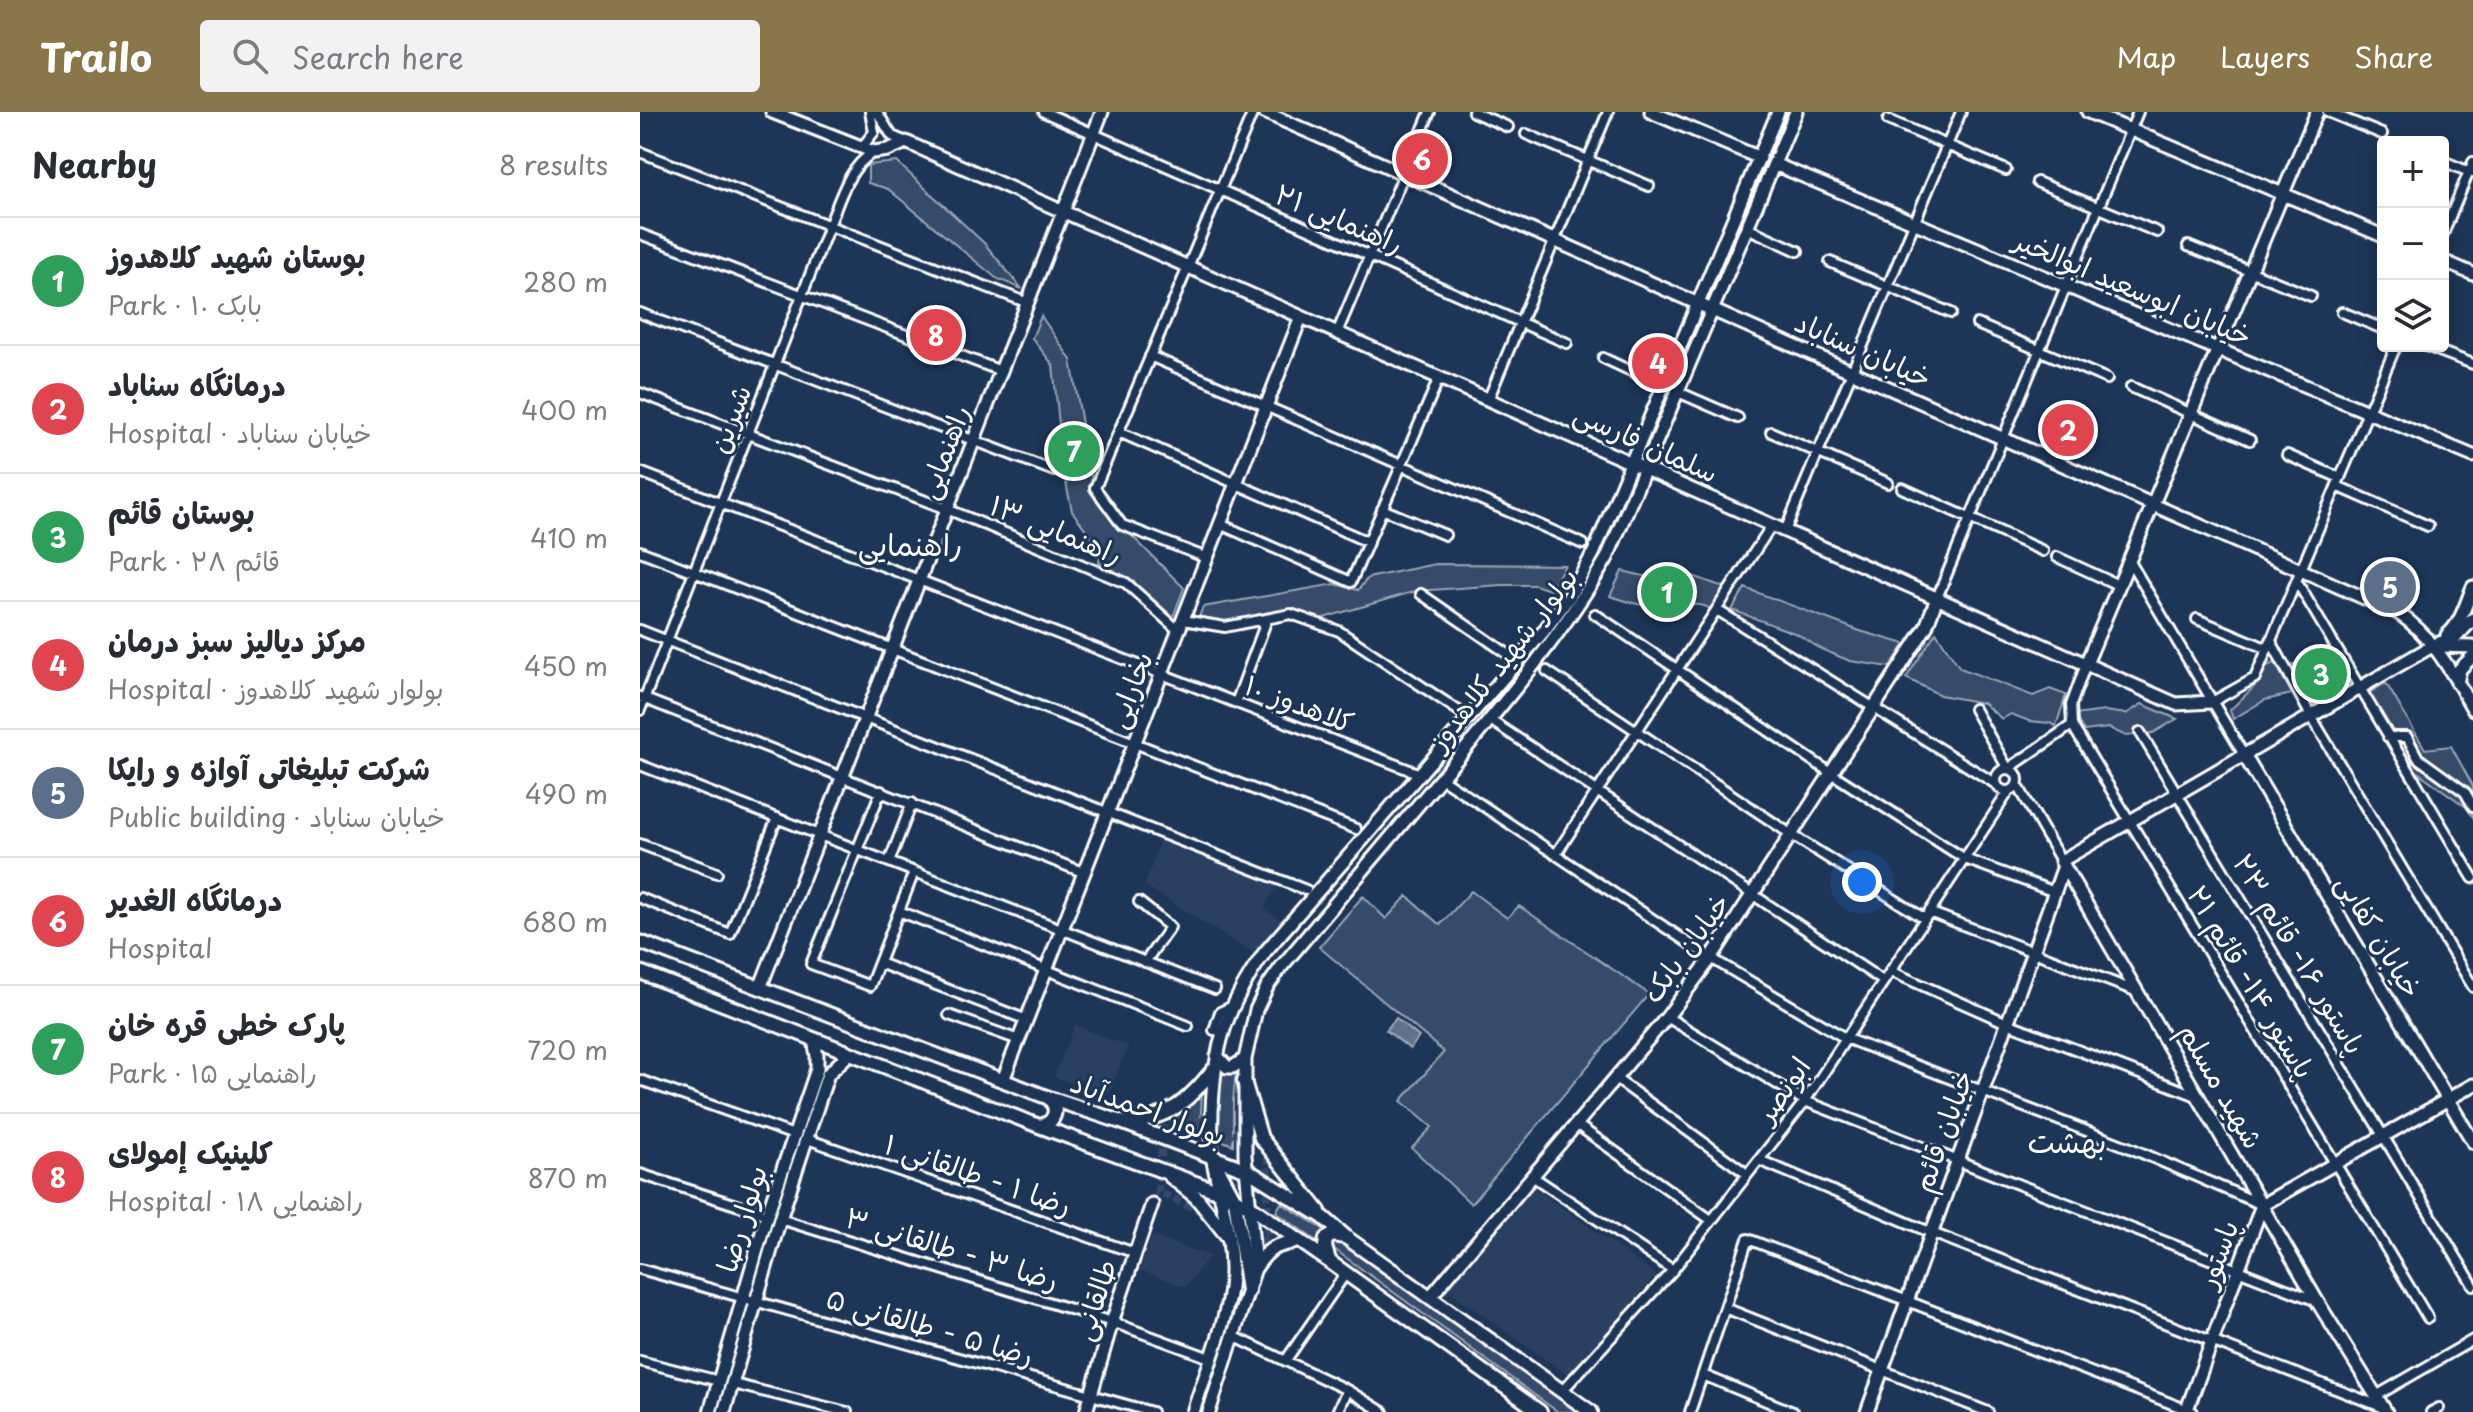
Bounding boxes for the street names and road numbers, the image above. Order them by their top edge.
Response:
street label: راهنمایی ۲۱ [1269,171,1411,264]
street label: خیابان ابوسعید ابوالخیر [2006,216,2259,356]
street label: خیابان سناباد [1788,299,1939,398]
street label: شیرین [696,378,761,459]
street label: سلمان فارسی [1568,391,1726,493]
street label: راهنمایی [905,398,980,505]
street label: راهنمایی ۱۳ [984,482,1129,575]
street label: بولوار شهید کلاهدوز [1415,557,1587,761]
street label: بخارایی [1094,645,1163,734]
street label: کلاهدوز ۱۰ [1239,662,1360,743]
street label: پاستور ۱۶- قائم ۲۳ [2221,845,2377,1063]
street label: خیابان کفایی [2326,865,2434,1005]
street label: پاستور ۱۴- قائم ۲۱ [2176,876,2327,1087]
street label: خیابان بابک [1630,883,1739,1011]
street label: شهید مسلم [2167,1014,2276,1157]
street label: ابونصر [1742,1047,1820,1133]
street label: بولوار احمدآباد [1065,1060,1232,1156]
street label: خیابان قائم [1900,1063,1985,1198]
street label: رضا ۱ - طالقانی ۱ [879,1121,1078,1226]
street label: بولوار رضا [704,1160,777,1277]
street label: رضا ۳ - طالقانی ۳ [840,1195,1064,1300]
street label: پاستور [2184,1214,2249,1295]
street label: طالقانی [1060,1253,1127,1346]
street label: رضا ۵ - طالقانی ۵ [822,1275,1039,1376]

